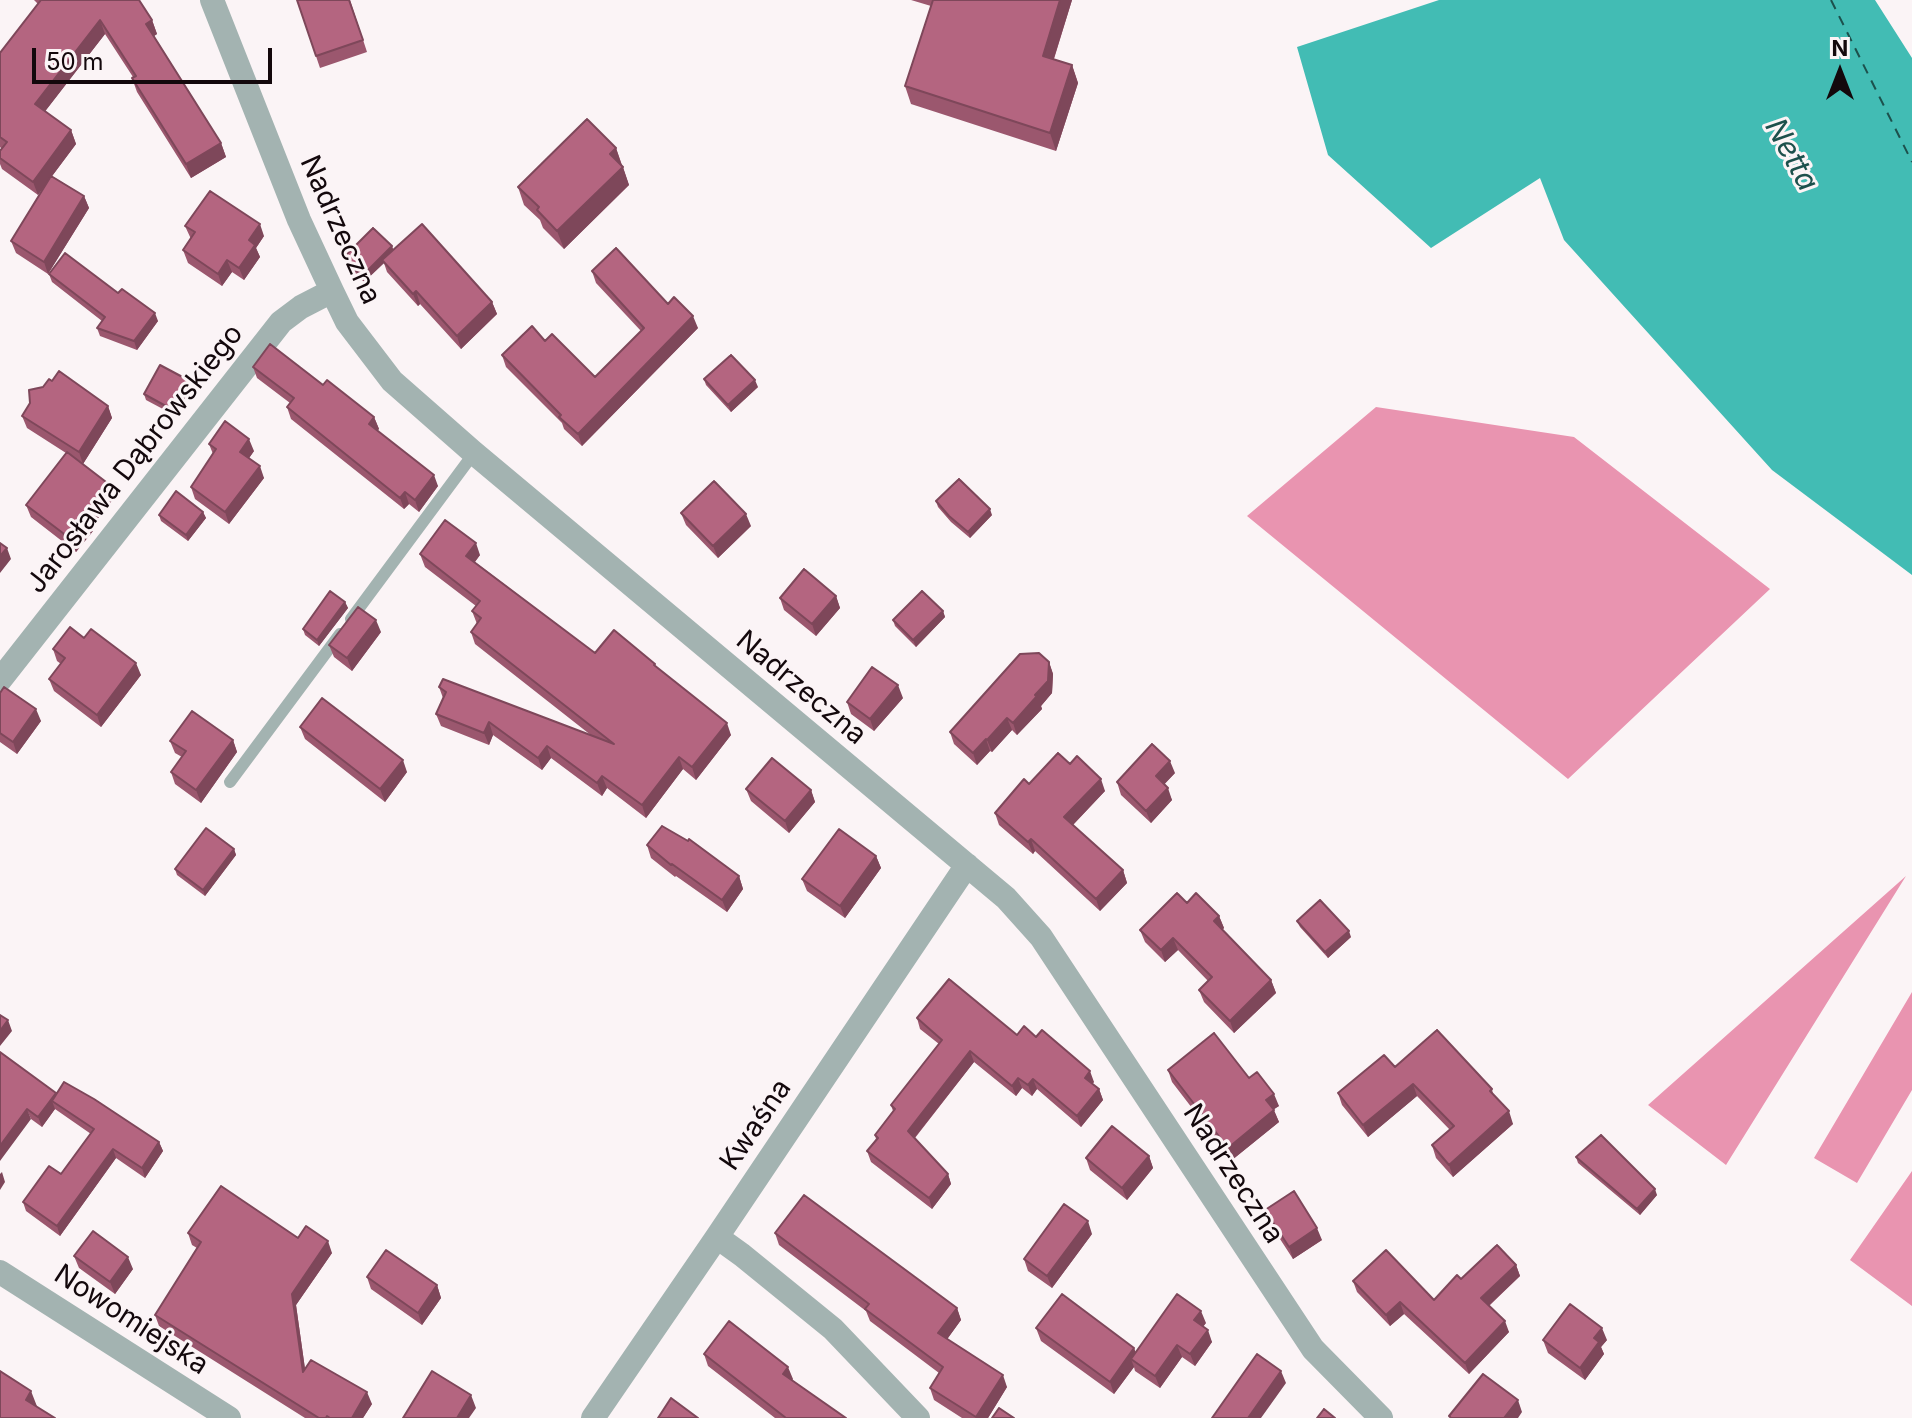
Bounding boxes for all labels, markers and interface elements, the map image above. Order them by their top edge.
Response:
scale bar [36,32,276,82]
north arrow [1800,32,1880,112]
text: N [1832,35,1848,61]
text: 50 m [46,47,104,76]
water label: Netta [1757,113,1825,197]
street label: Nadrzeczna [292,150,388,310]
street label: Jarosława Dąbrowskiego [20,318,250,600]
street label: Nadrzeczna [729,624,873,752]
street label: Kwaśna [713,1073,799,1177]
street label: Nadrzeczna [1176,1098,1290,1250]
street label: Nowomiejska [48,1258,214,1382]

